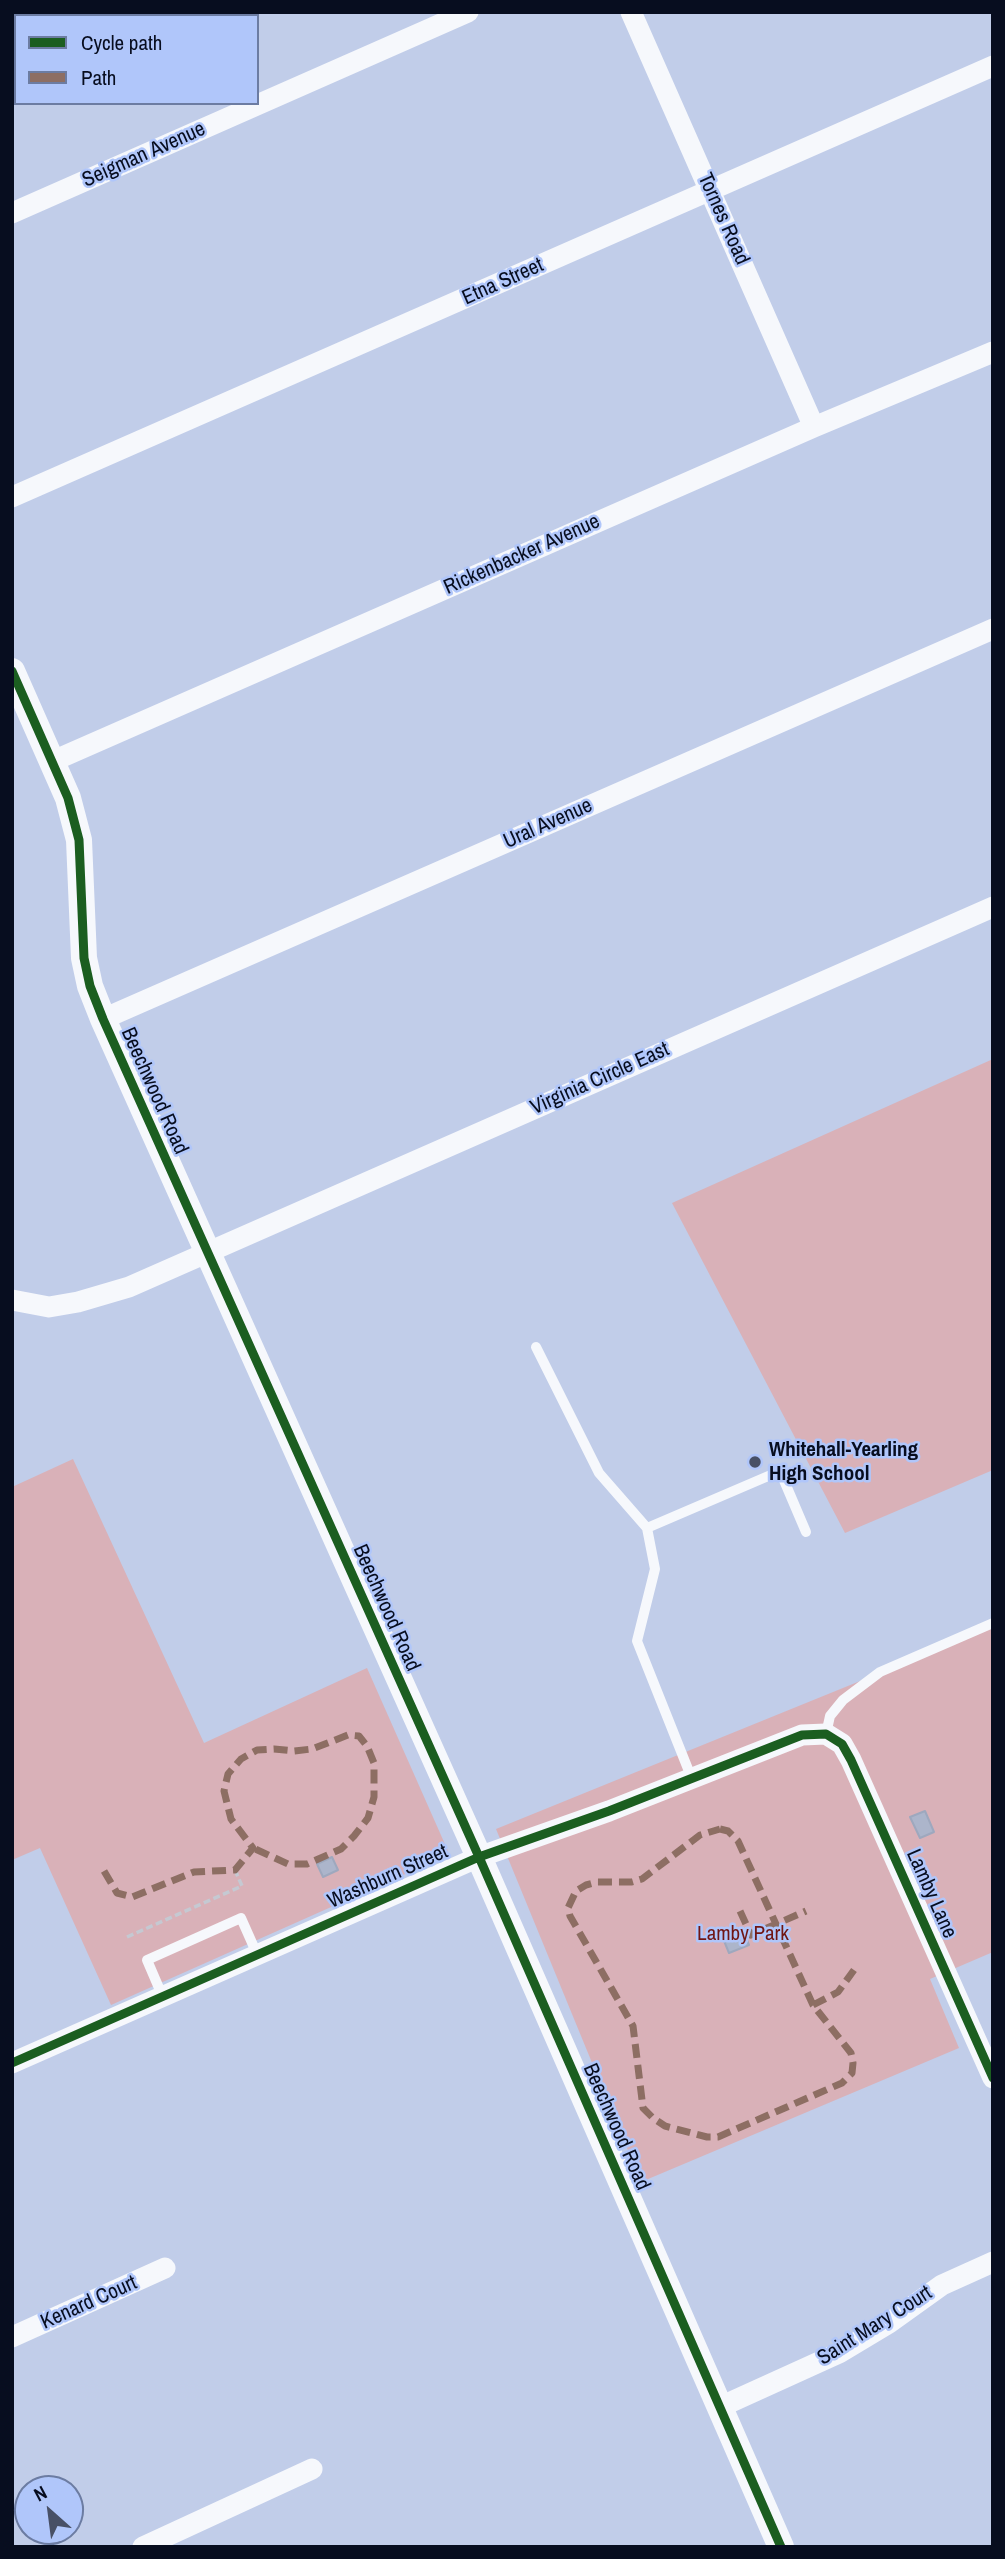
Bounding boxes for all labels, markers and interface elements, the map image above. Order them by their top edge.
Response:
legend [14,14,259,105]
text: Cycle path [81,28,162,57]
text: Path [81,63,116,92]
street label: Seigman Avenue [79,117,209,193]
street label: Tornes Road [692,169,754,269]
street label: Etna Street [459,253,547,311]
street label: Rickenbacker Avenue [440,509,604,601]
street label: Ural Avenue [500,793,596,855]
street label: Beechwood Road [115,1024,193,1158]
street label: Virginia Circle East [527,1037,673,1121]
place label: Whitehall-Yearling High School [769,1437,918,1487]
marker: Whitehall-Yearling High School [747,1454,763,1470]
street label: Beechwood Road [347,1541,425,1675]
street label: Washburn Street [324,1839,452,1915]
street label: Lamby Lane [900,1846,962,1942]
park label: Lamby Park [697,1921,789,1947]
street label: Beechwood Road [577,2060,655,2194]
street label: Kenard Court [37,2271,141,2335]
street label: Saint Mary Court [813,2281,937,2371]
north arrow [14,2475,84,2545]
text: N [29,2479,51,2507]

